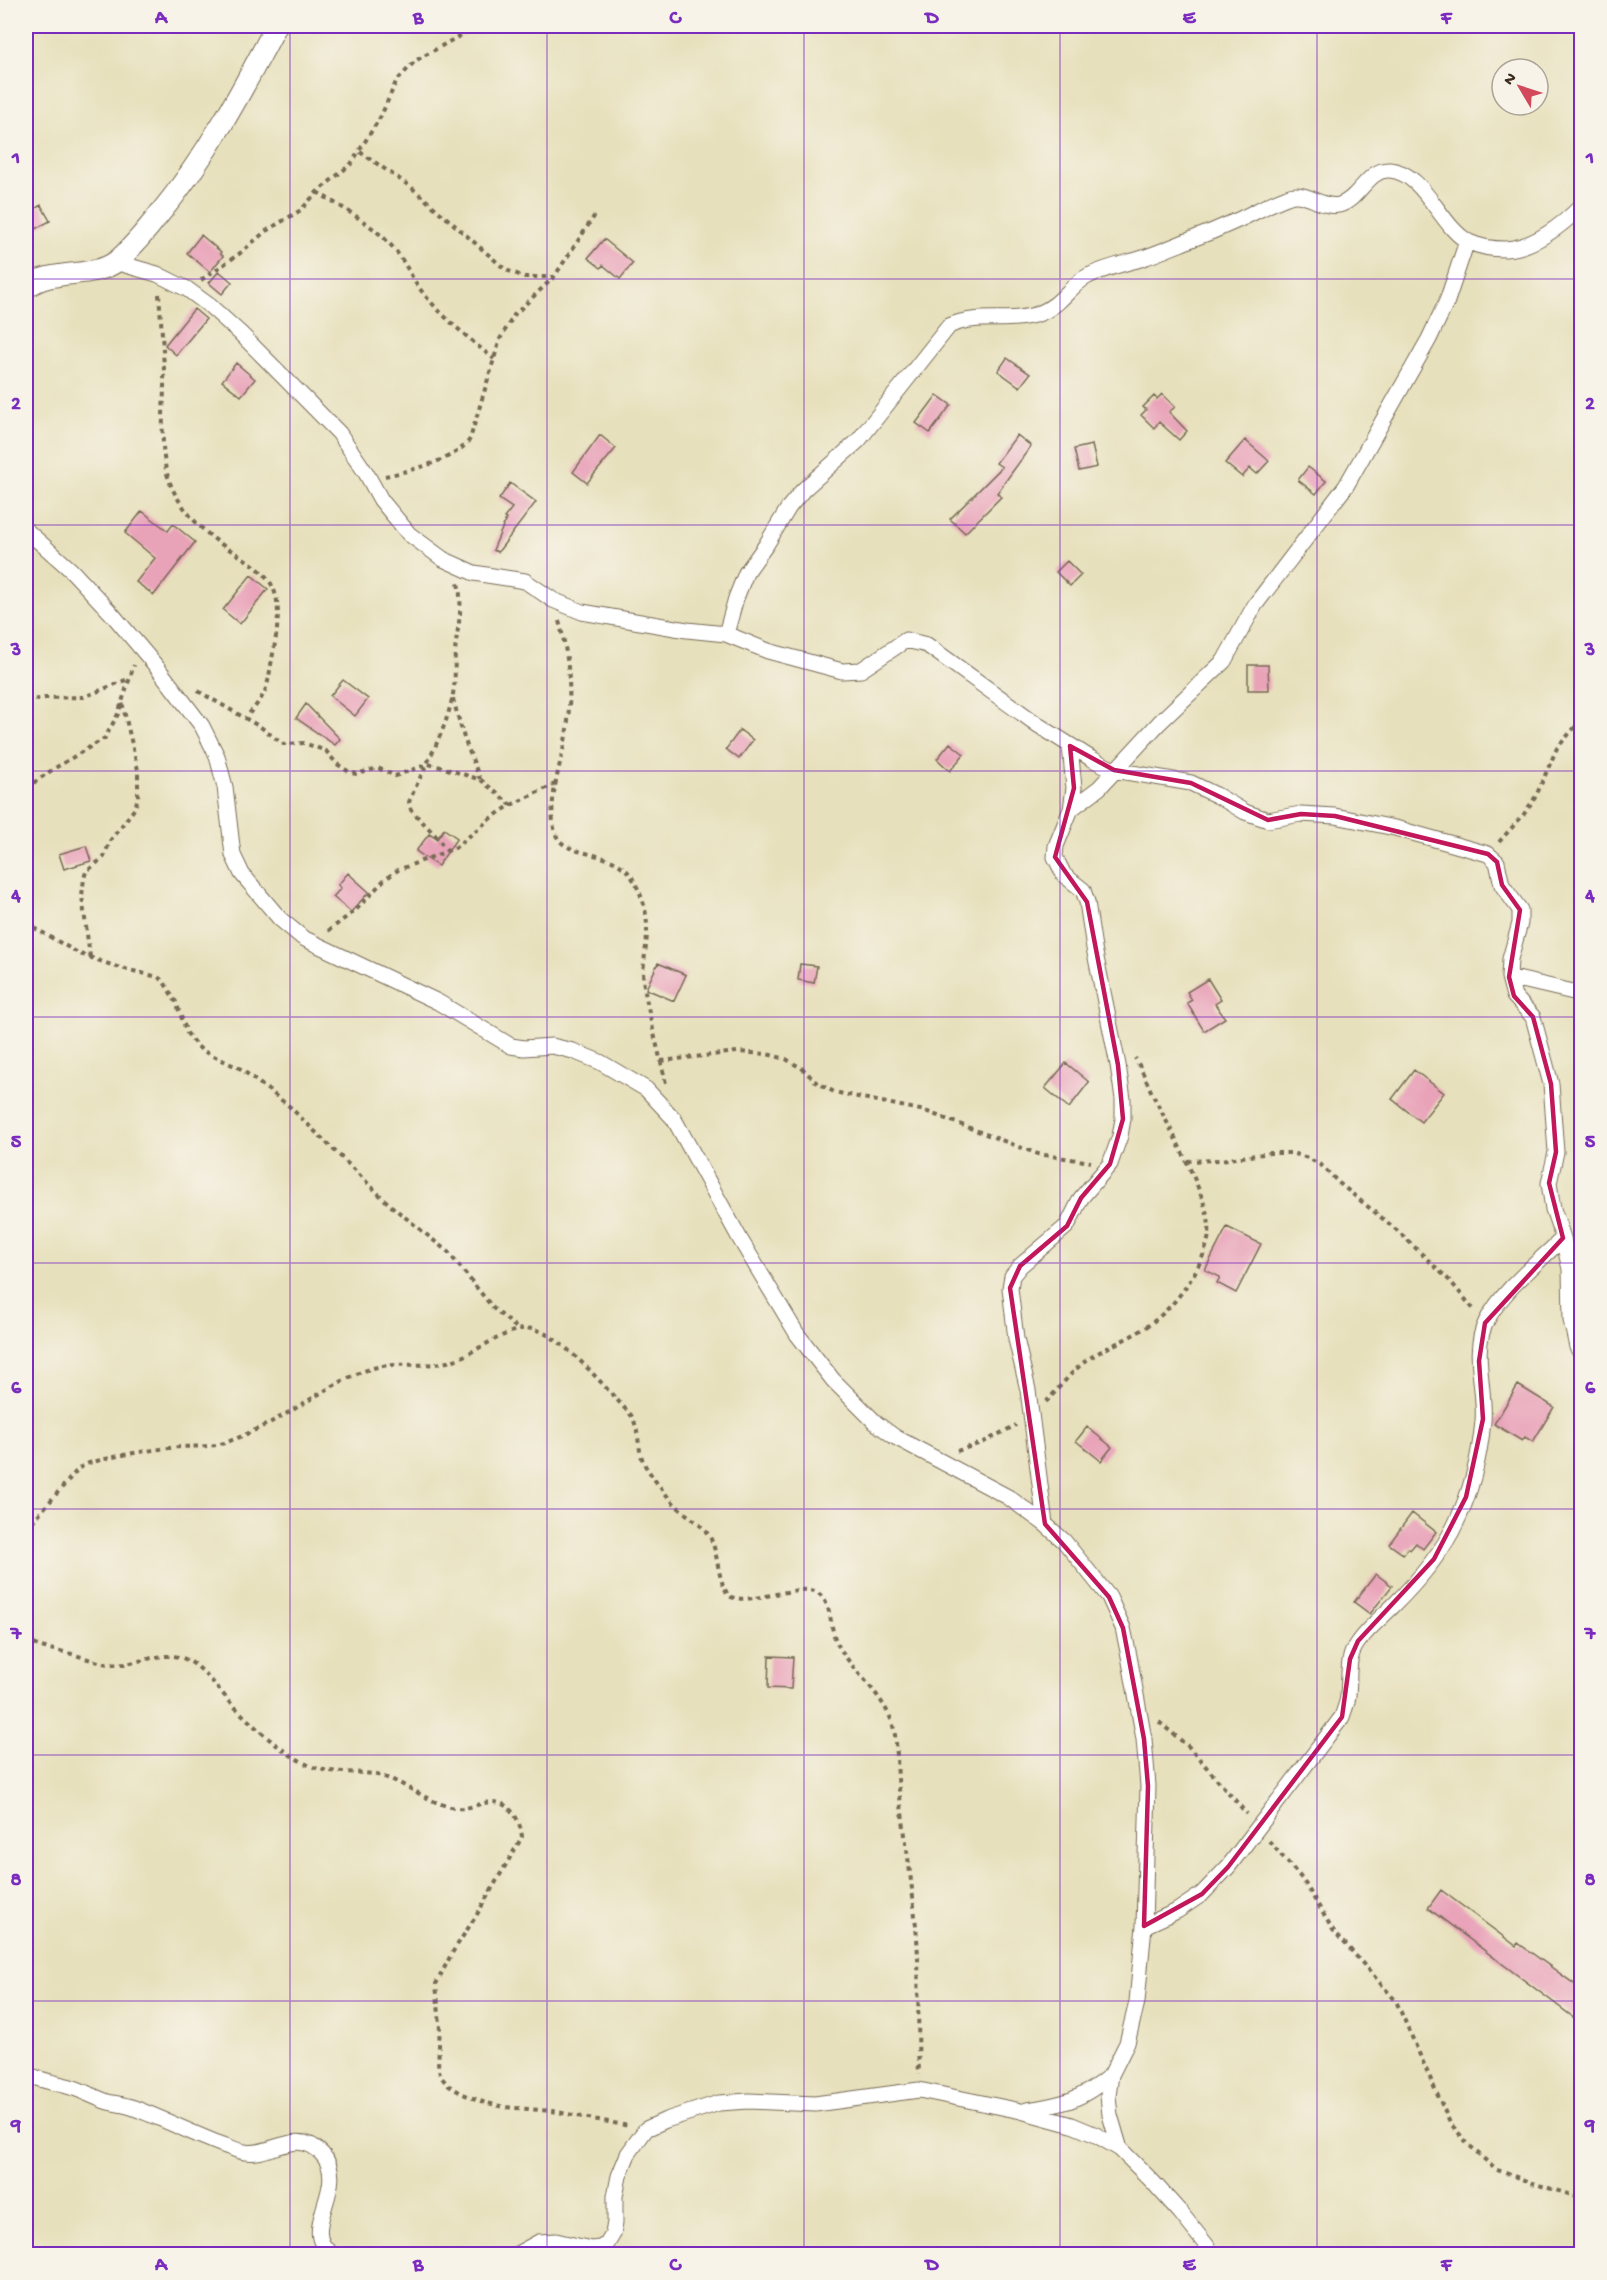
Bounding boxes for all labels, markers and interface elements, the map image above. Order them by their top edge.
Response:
text: A [154,8,169,31]
text: B [412,8,424,31]
text: C [669,8,683,31]
text: D [923,8,939,31]
text: E [1183,8,1197,31]
text: F [1440,8,1453,31]
north arrow [1490,57,1550,117]
text: N [1500,69,1522,90]
text: 1 [11,148,20,171]
text: 1 [1585,148,1594,171]
text: 2 [11,394,21,417]
text: 2 [1585,394,1595,417]
text: 3 [10,640,21,663]
text: 3 [1584,640,1595,663]
text: 4 [10,886,21,909]
text: 4 [1584,886,1595,909]
text: 5 [11,1132,22,1155]
text: 5 [1585,1132,1596,1155]
text: 6 [11,1378,22,1401]
text: 6 [1585,1378,1596,1401]
text: 7 [10,1624,23,1647]
text: 7 [1584,1624,1597,1647]
text: 8 [11,1870,22,1893]
text: 8 [1585,1870,1596,1893]
text: 9 [10,2116,21,2139]
text: 9 [1584,2116,1595,2139]
text: A [154,2255,169,2278]
text: B [412,2255,424,2278]
text: C [669,2255,683,2278]
text: D [923,2255,939,2278]
text: E [1183,2255,1197,2278]
text: F [1440,2255,1453,2278]

